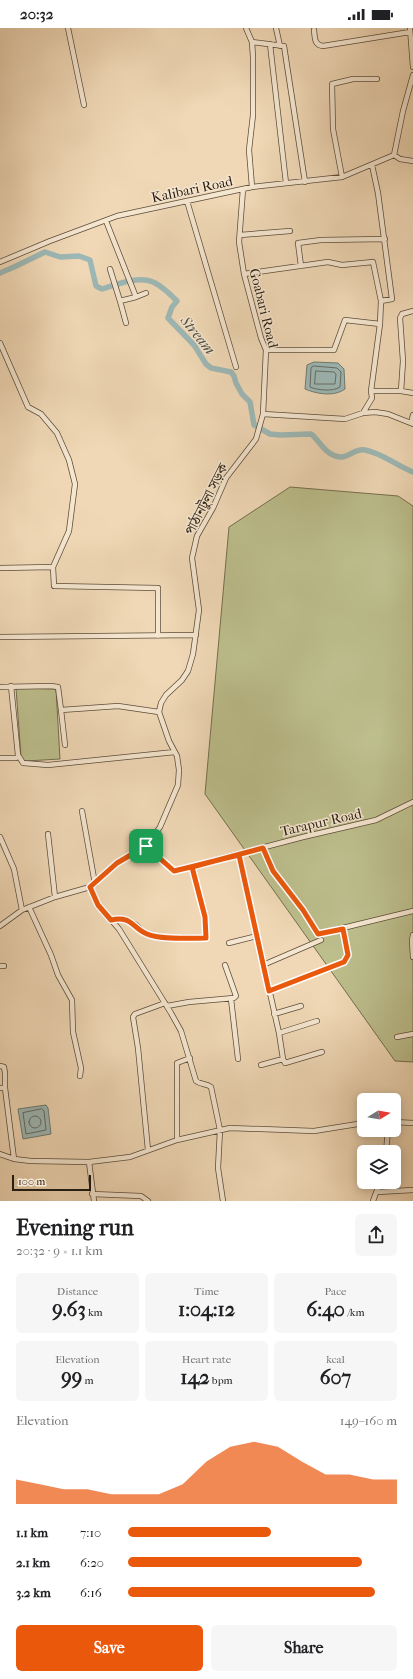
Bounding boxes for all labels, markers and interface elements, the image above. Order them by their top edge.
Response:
text: 20:32 [20,5,54,23]
street label: Kalibari Road [150,172,235,206]
street label: Goabari Road [245,267,282,350]
water label: Stream [176,311,219,358]
street label: পাঠানটুলা সড়ক [181,460,232,538]
street label: Tarapur Road [279,805,364,840]
pin [129,829,163,863]
icon: arrive [135,835,157,857]
north arrow [357,1093,401,1137]
map controls [357,1093,401,1189]
button: layers [357,1145,401,1189]
scale bar [12,1173,91,1192]
text: 100 m [18,1175,46,1188]
button: share [355,1214,397,1256]
text: Evening run [16,1215,134,1241]
text: 20:32 · 9 × 1.1 km [16,1243,103,1258]
text: Distance [57,1285,98,1298]
text: Time [194,1285,219,1298]
text: Pace [325,1285,346,1298]
text: 9.63 [52,1298,86,1321]
text: 1:04:12 [178,1298,235,1321]
text: 6:40 [306,1298,345,1321]
text: km [86,1306,103,1319]
text: /km [345,1306,365,1319]
text: Elevation [55,1353,100,1366]
text: Heart rate [182,1353,231,1366]
text: kcal [326,1353,345,1366]
text: 99 [61,1366,82,1389]
text: 142 [180,1366,210,1389]
text: 607 [320,1366,351,1389]
text: m [82,1374,94,1387]
text: bpm [210,1374,233,1387]
text: Elevation [16,1413,69,1428]
text: 149–160 m [340,1413,397,1428]
text: 1.1 km [16,1525,48,1540]
text: 7:10 [80,1525,101,1540]
text: 2.1 km [16,1555,50,1570]
text: 6:20 [80,1555,104,1570]
text: 3.2 km [16,1585,51,1600]
text: 6:16 [80,1585,102,1600]
button: Save [16,1625,203,1671]
button: Share [211,1625,397,1671]

